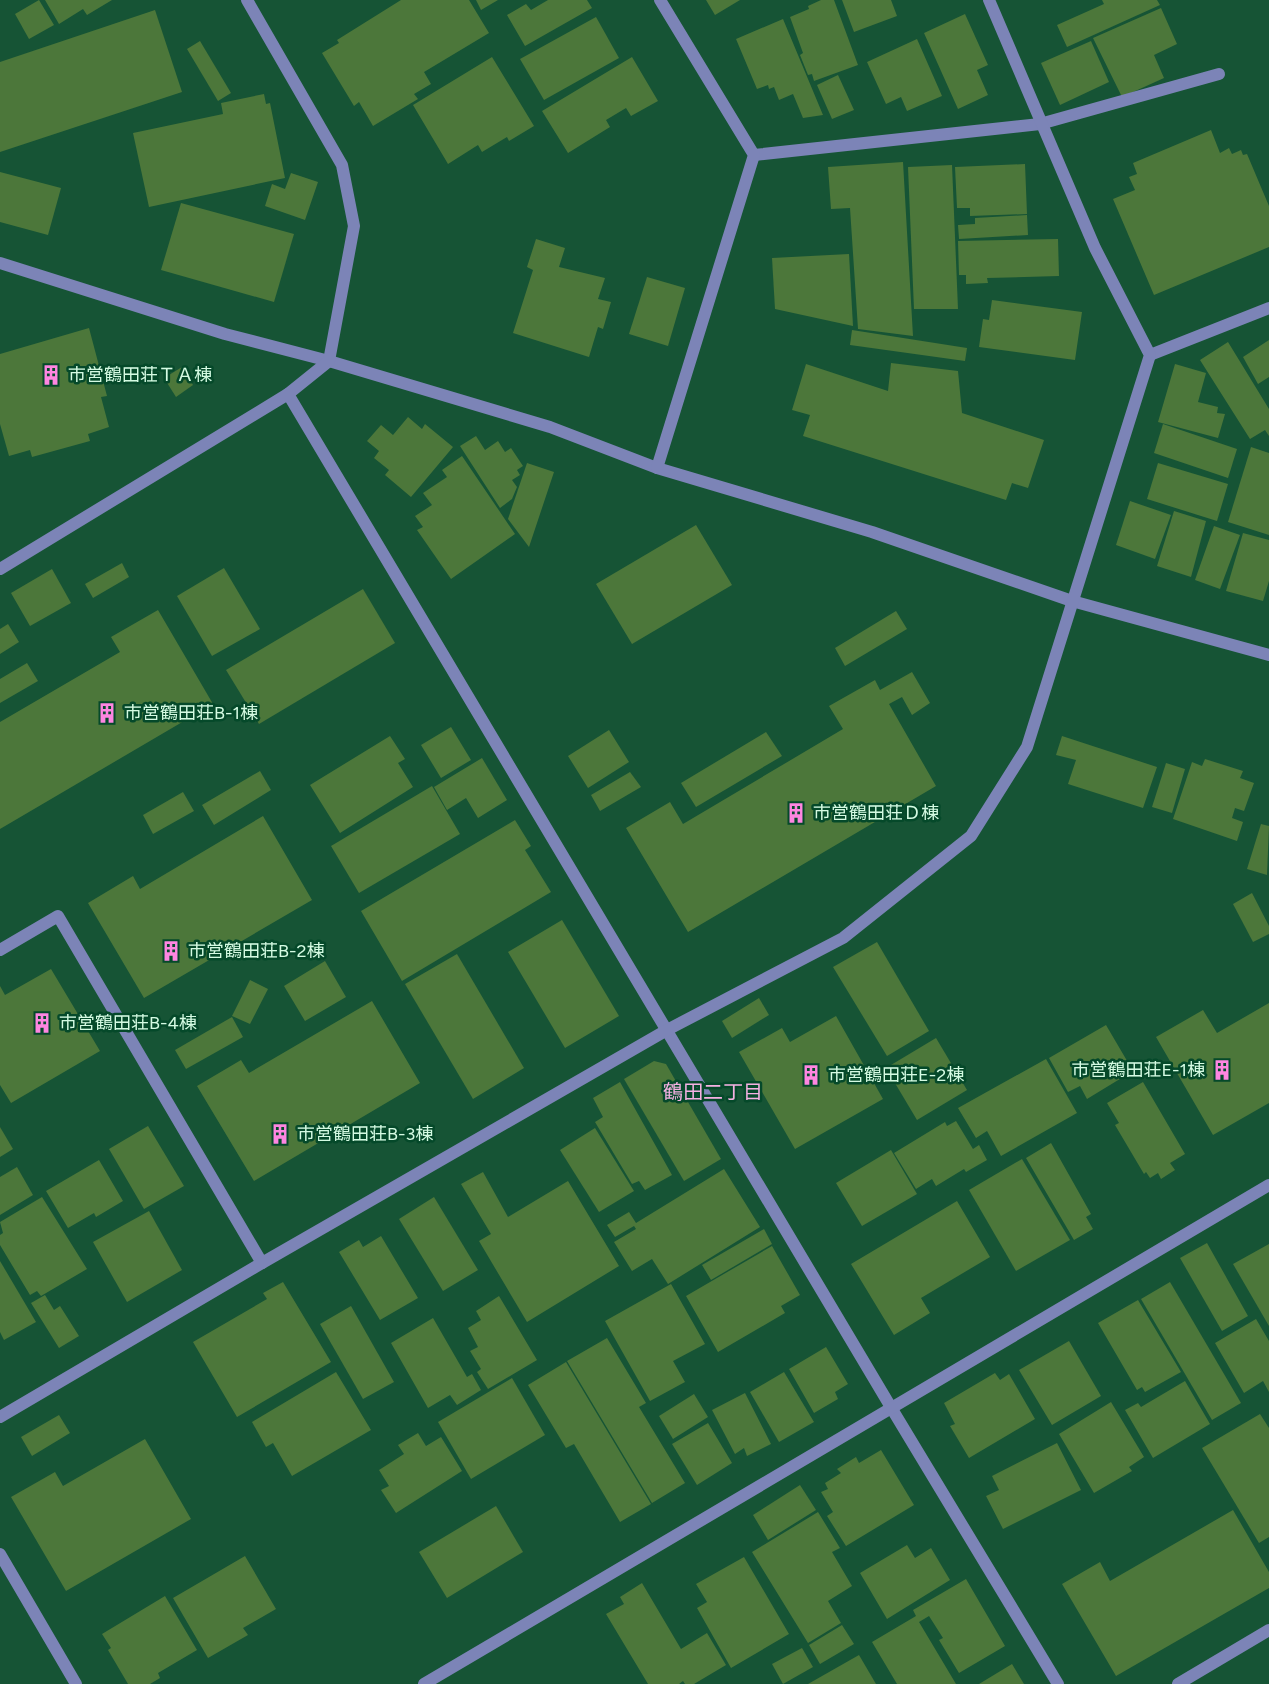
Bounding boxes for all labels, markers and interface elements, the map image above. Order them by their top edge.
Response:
building icon: 市営鶴田荘ＴＡ棟 [39,363,63,387]
place label: 市営鶴田荘ＴＡ棟 [68,364,212,386]
building icon: 市営鶴田荘B-1棟 [95,701,119,725]
place label: 市営鶴田荘B-1棟 [124,702,258,724]
building icon: 市営鶴田荘Ｄ棟 [784,801,808,825]
place label: 市営鶴田荘Ｄ棟 [813,802,939,824]
building icon: 市営鶴田荘B-2棟 [159,939,183,963]
place label: 市営鶴田荘B-2棟 [188,940,325,962]
building icon: 市営鶴田荘B-4棟 [30,1011,54,1035]
place label: 市営鶴田荘B-4棟 [59,1012,197,1034]
building icon: 市営鶴田荘E-1棟 [1210,1058,1234,1082]
place label: 市営鶴田荘E-1棟 [1071,1059,1205,1081]
building icon: 市営鶴田荘E-2棟 [799,1063,823,1087]
place label: 市営鶴田荘E-2棟 [828,1064,964,1086]
district label: 鶴田二丁目 [663,1080,763,1104]
building icon: 市営鶴田荘B-3棟 [268,1122,292,1146]
place label: 市営鶴田荘B-3棟 [297,1123,433,1145]

